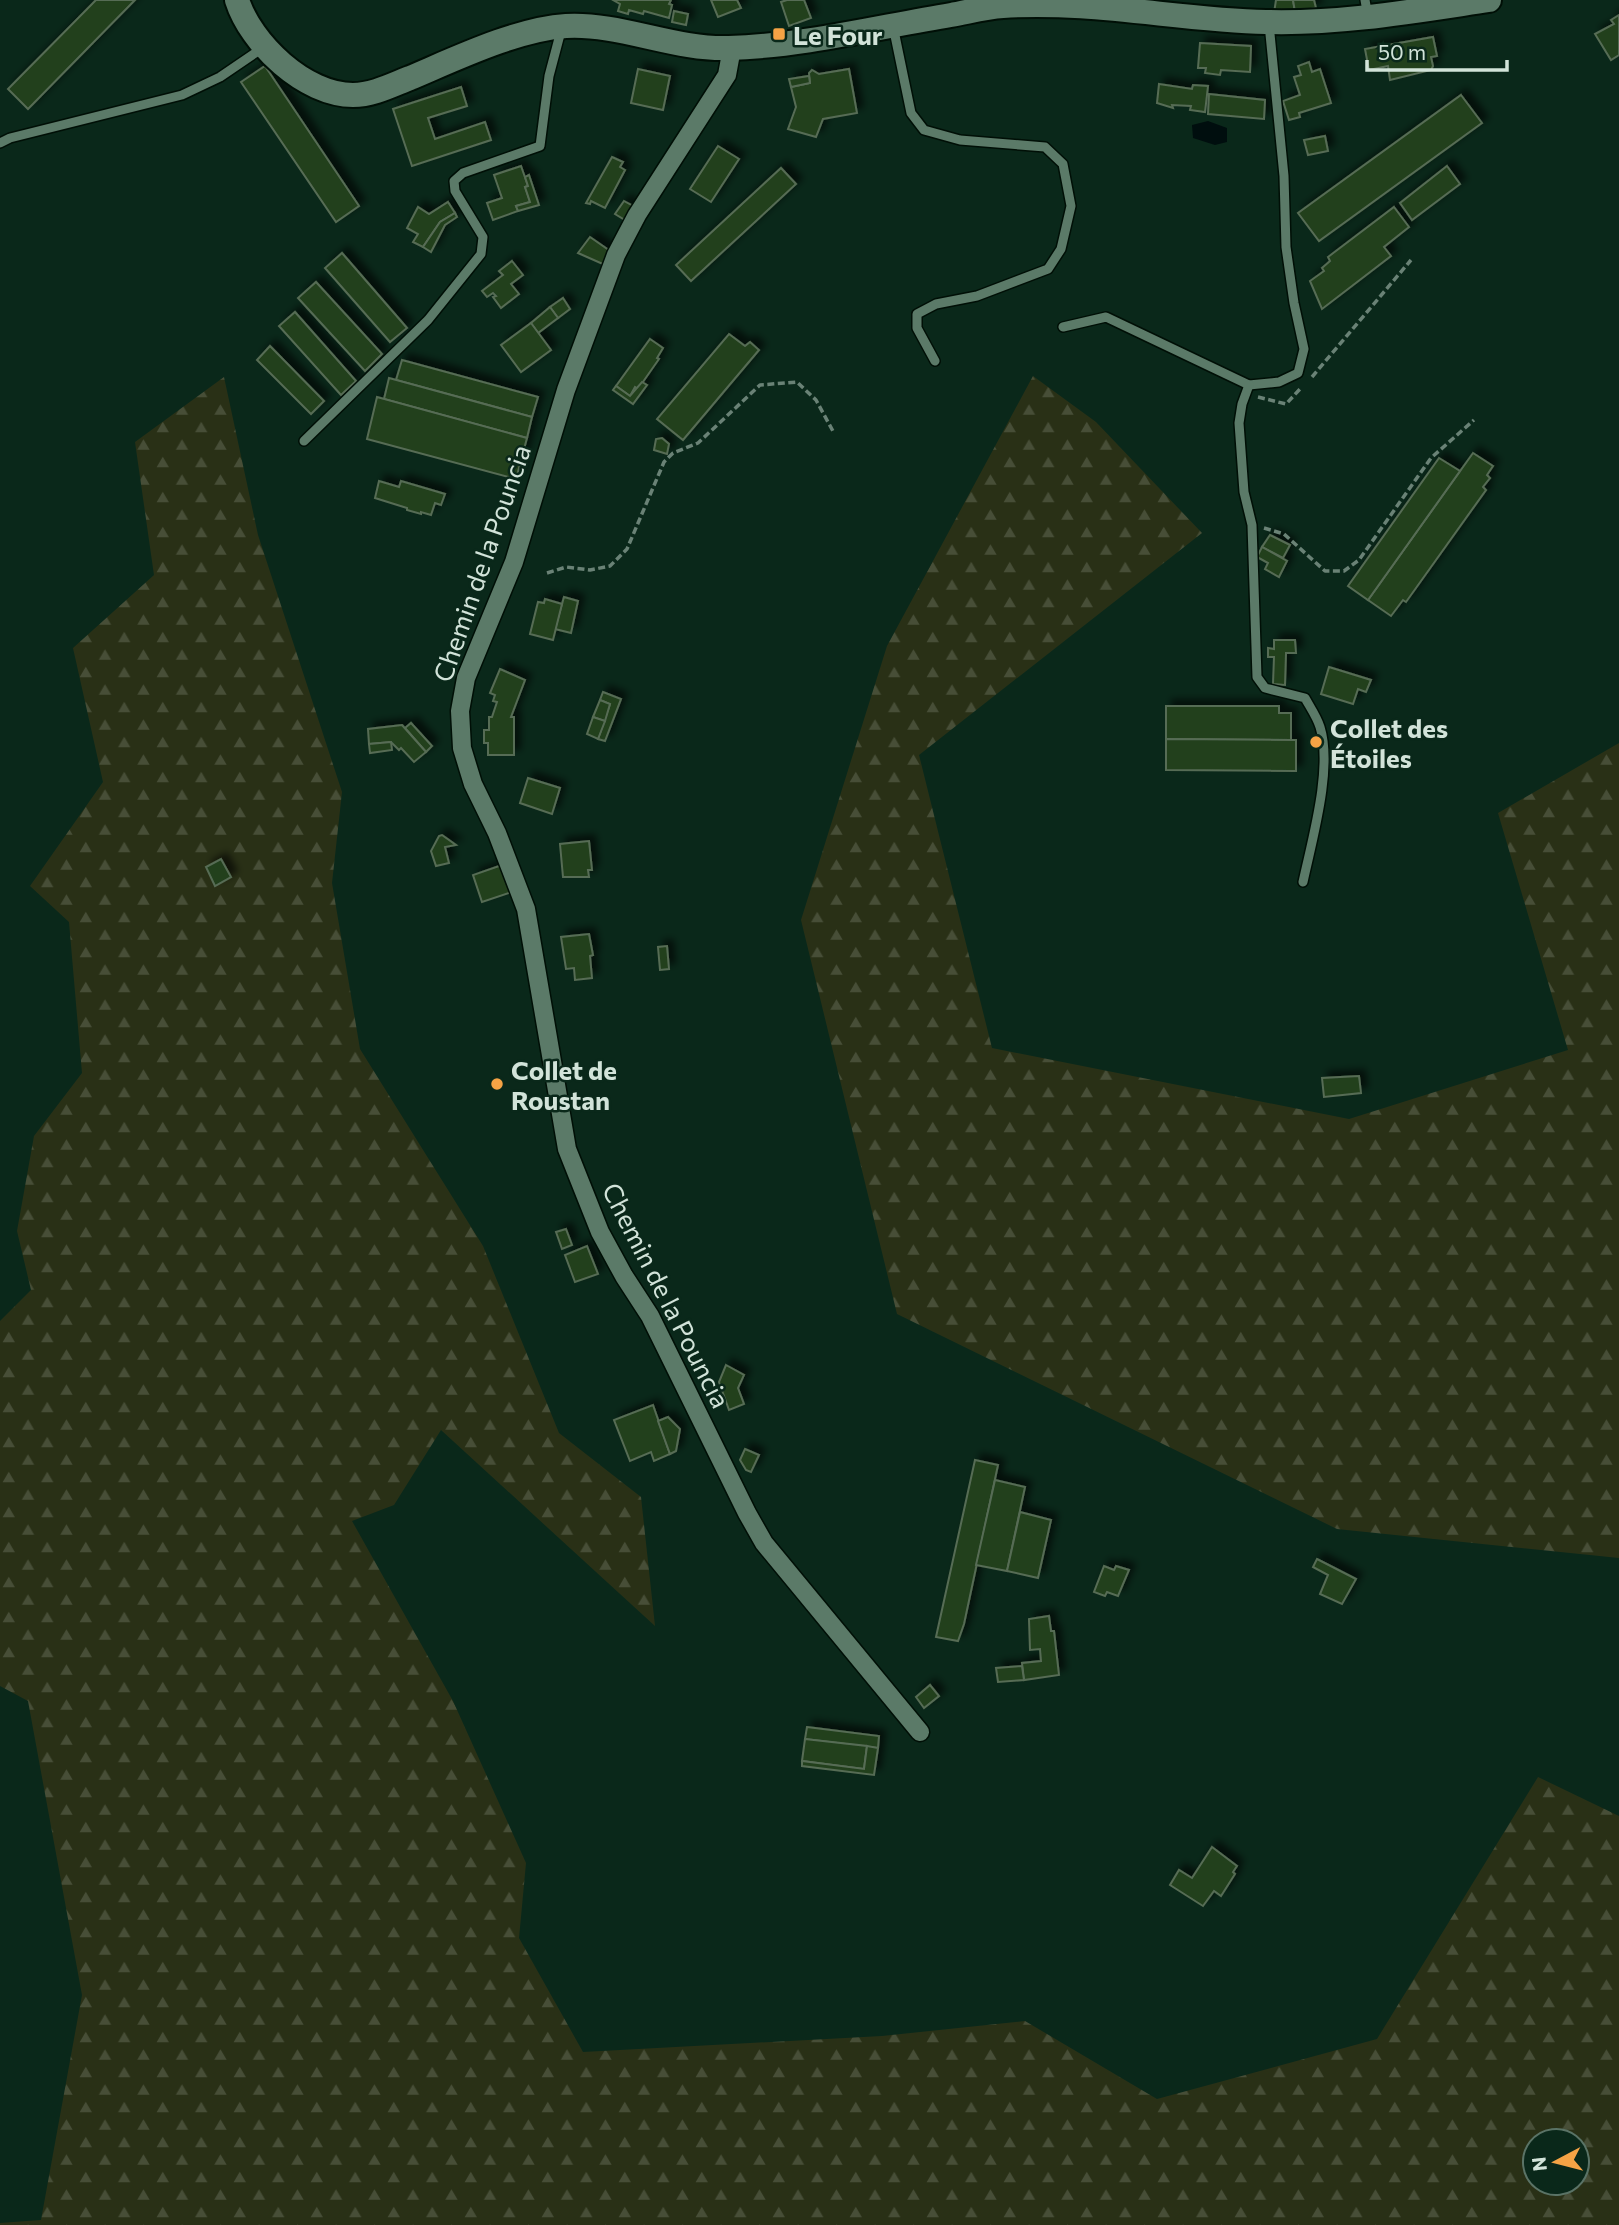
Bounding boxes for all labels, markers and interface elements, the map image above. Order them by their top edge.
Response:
place label: Le Four [793,19,883,50]
marker: Le Four [771,26,787,42]
scale bar [1367,28,1507,72]
text: 50 m [1378,39,1426,64]
street label: Chemin de la Pouncia [426,440,536,686]
place label: Collet des Étoiles [1330,712,1448,773]
marker: Collet des Étoiles [1308,734,1324,750]
place label: Collet de Roustan [511,1054,617,1115]
marker: Collet de Roustan [489,1076,505,1092]
street label: Chemin de la Pouncia [597,1177,737,1413]
north arrow [1521,2127,1591,2197]
text: N [1526,2156,1551,2173]

